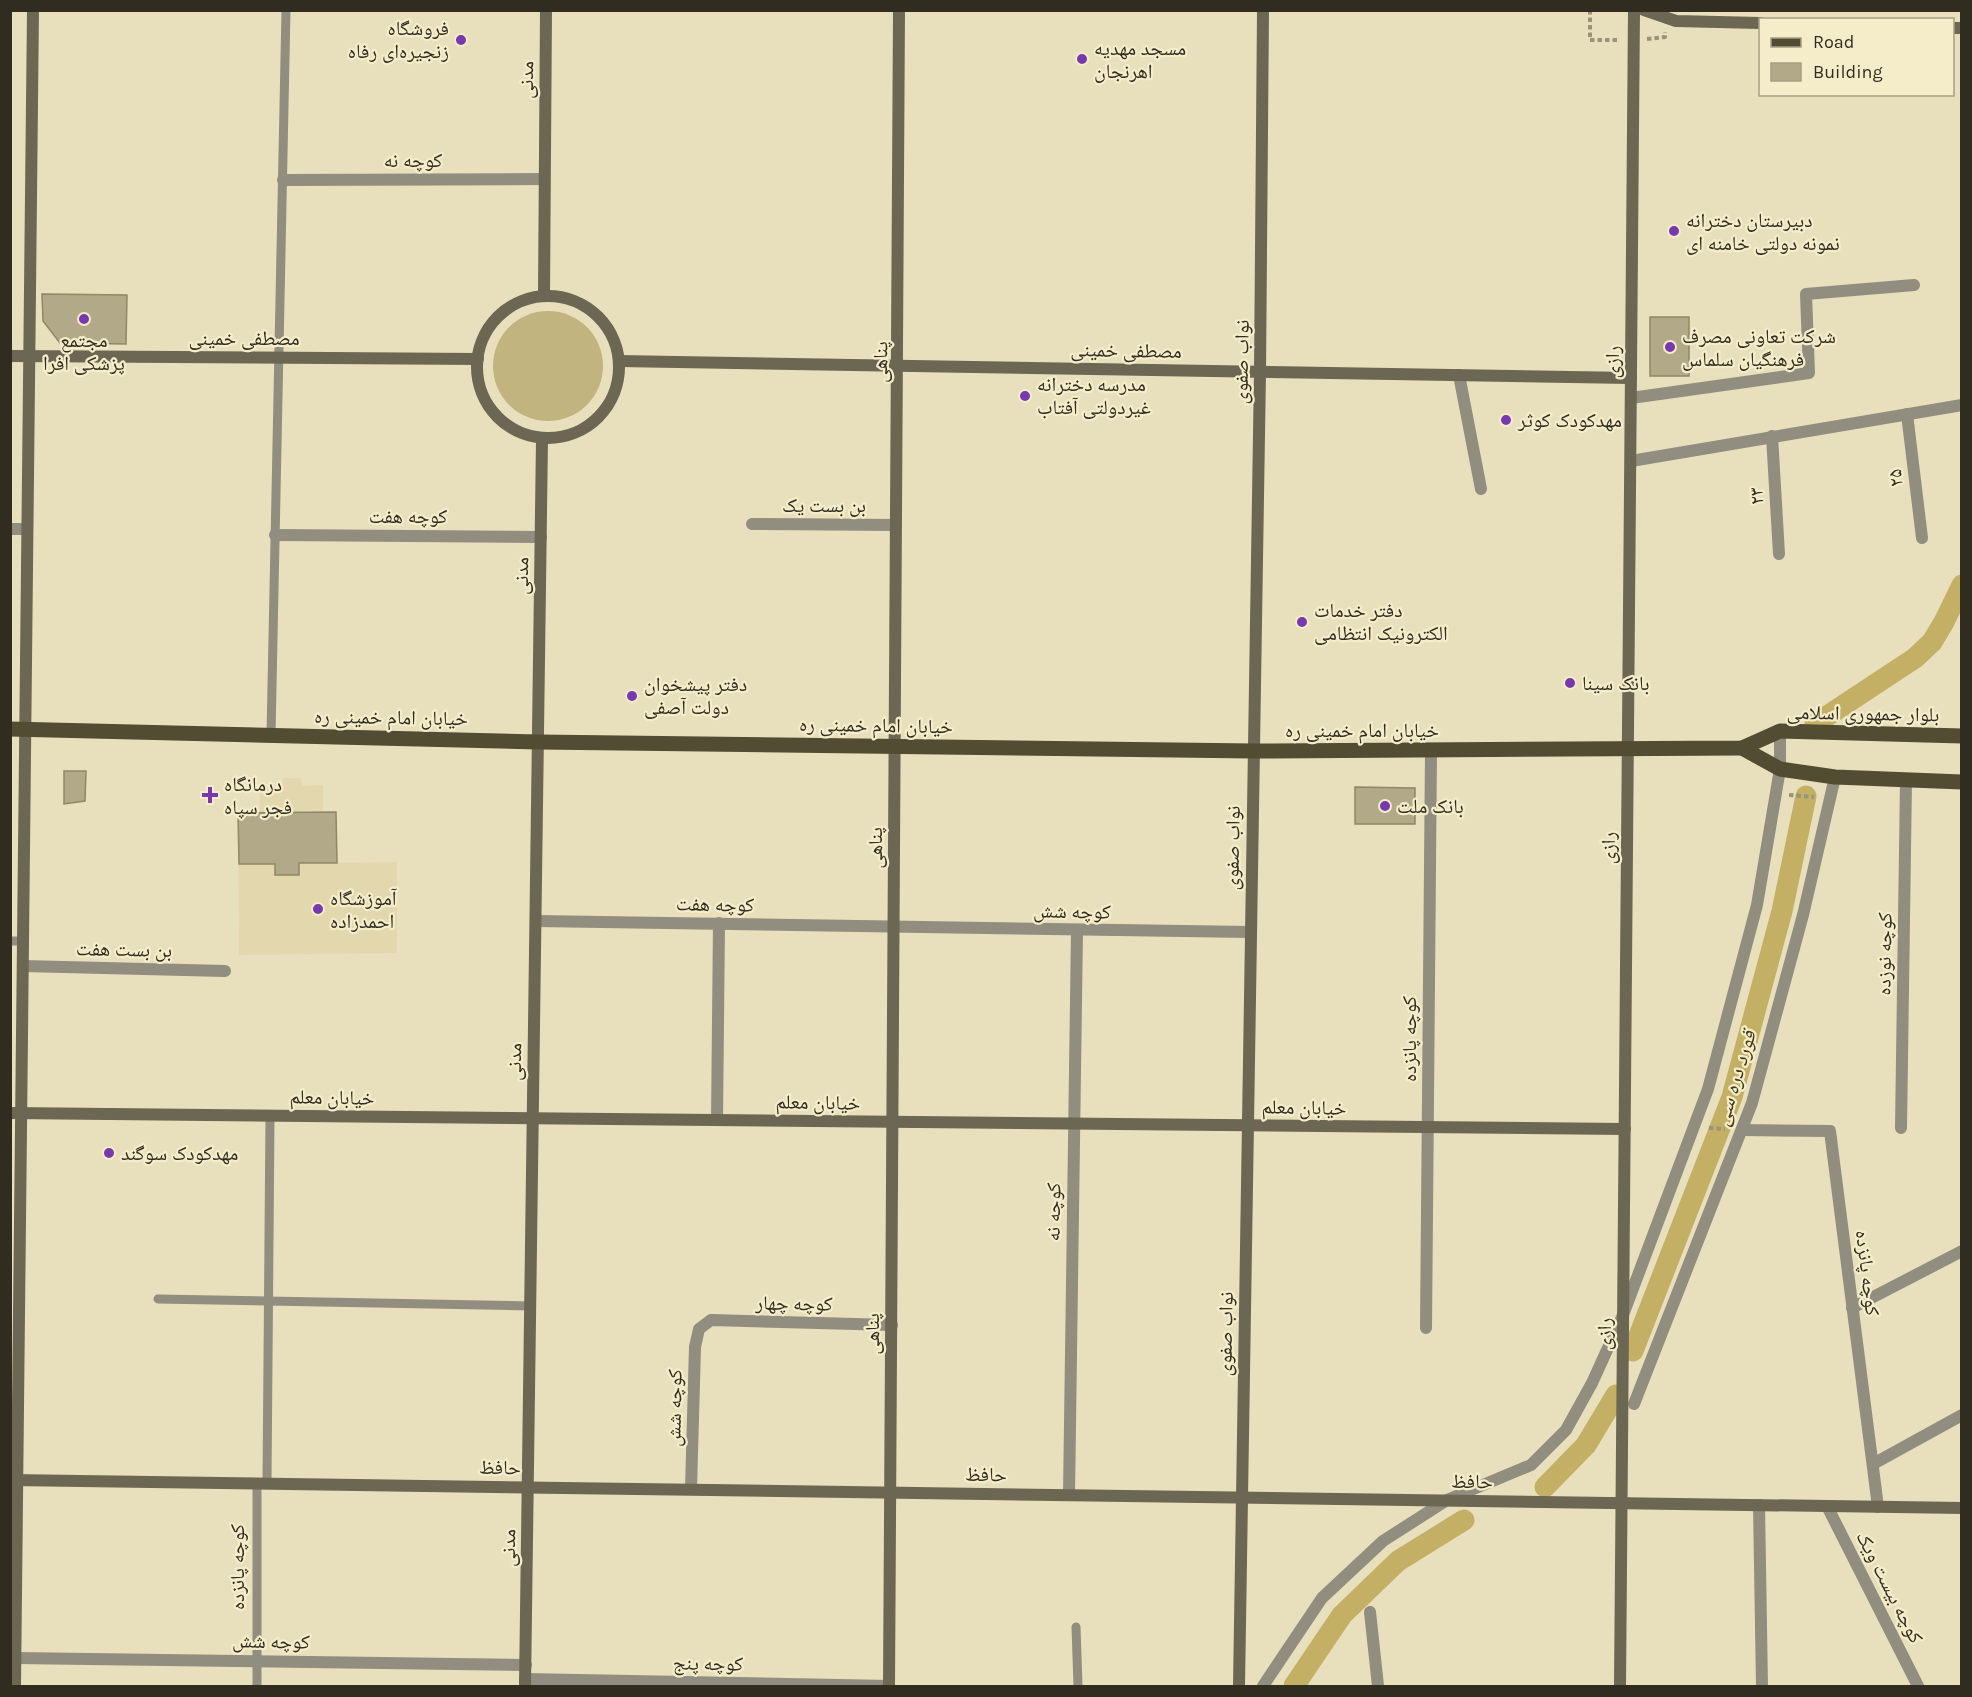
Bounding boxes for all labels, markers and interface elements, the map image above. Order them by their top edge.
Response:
place label: فروشگاه زنجیره‌ای رفاه [348,17,449,63]
legend [1759,18,1954,96]
text: Road [1813,31,1854,53]
marker: فروشگاه زنجیره‌ای رفاه [454,33,468,47]
place label: مسجد مهدیه اهرنجان [1094,37,1186,83]
marker: مسجد مهدیه اهرنجان [1075,52,1089,66]
street label: مدنی [515,61,538,99]
text: Building [1813,61,1883,83]
street label: کوچه نه [384,149,442,172]
place label: دبیرستان دخترانه نمونه دولتی خامنه ای [1686,209,1840,255]
marker: دبیرستان دخترانه نمونه دولتی خامنه ای [1667,224,1681,238]
marker: مجتمع پزشکی افرا [77,312,91,326]
street label: نواب صفوی [1229,319,1254,405]
place label: شرکت تعاونی مصرف فرهنگیان سلماس [1682,325,1836,371]
street label: مصطفی خمینی [188,327,300,350]
place label: مجتمع پزشکی افرا [43,329,125,375]
street label: مصطفی خمینی [1070,338,1182,363]
marker: شرکت تعاونی مصرف فرهنگیان سلماس [1663,340,1677,354]
street label: پناهی [869,341,893,383]
street label: رازی [1601,346,1624,378]
place label: مدرسه دخترانه غیردولتی آفتاب [1037,373,1151,419]
marker: مدرسه دخترانه غیردولتی آفتاب [1018,389,1032,403]
place label: مهدکودک کوثر [1517,409,1622,432]
marker: مهدکودک کوثر [1499,413,1513,427]
street label: ۲۵ [1883,468,1908,488]
street label: ۲۳ [1745,486,1768,506]
street label: بن بست یک [782,494,866,517]
street label: کوچه هفت [369,505,447,528]
street label: مدنی [510,557,533,595]
place label: دفتر خدمات الکترونیک انتظامی [1314,599,1448,645]
marker: دفتر خدمات الکترونیک انتظامی [1295,615,1309,629]
place label: بانک سینا [1582,672,1650,695]
place label: دفتر پیشخوان دولت آصفی [644,673,747,719]
marker: بانک سینا [1563,676,1577,690]
marker: دفتر پیشخوان دولت آصفی [625,689,639,703]
street label: بلوار جمهوری اسلامی [1786,701,1940,726]
street label: خیابان امام خمینی ره [314,705,468,732]
street label: خیابان امام خمینی ره [799,713,953,740]
street label: خیابان امام خمینی ره [1285,719,1439,744]
place label: درمانگاه فجر سپاه [224,773,292,819]
marker: درمانگاه فجر سپاه [201,786,219,804]
place label: بانک ملت [1397,795,1464,818]
marker: بانک ملت [1378,799,1392,813]
street label: نواب صفوی [1220,805,1245,891]
street label: پناهی [864,827,887,869]
street label: رازی [1597,832,1620,864]
place label: آموزشگاه احمدزاده [330,887,397,933]
street label: کوچه هفت [676,892,754,917]
street label: کوچه شش [1033,899,1111,924]
marker: آموزشگاه احمدزاده [311,902,325,916]
street label: کوچه نوزده [1872,912,1897,996]
street label: بن بست هفت [76,937,172,962]
street label: کوچه پانزده [1398,996,1421,1082]
water label: قورد دره سی [1709,1025,1763,1129]
street label: مدنی [503,1043,526,1081]
street label: خیابان معلم [289,1085,375,1112]
street label: خیابان معلم [775,1090,861,1117]
street label: خیابان معلم [1261,1095,1347,1122]
place label: مهدکودک سوگند [121,1142,239,1165]
marker: مهدکودک سوگند [102,1146,116,1160]
street label: کوچه نه [1041,1182,1066,1242]
street label: کوچه پانزده [1851,1229,1884,1317]
street label: کوچه چهار [754,1291,833,1316]
street label: نواب صفوی [1213,1291,1238,1377]
street label: پناهی [861,1313,884,1355]
street label: رازی [1593,1318,1616,1350]
street label: کوچه شش [662,1369,687,1447]
street label: حافظ [479,1456,521,1479]
street label: حافظ [965,1463,1007,1486]
street label: حافظ [1451,1470,1493,1493]
street label: کوچه پانزده [226,1524,249,1610]
street label: کوچه بیست ویک [1851,1527,1928,1647]
street label: مدنی [497,1529,520,1567]
street label: کوچه شش [232,1629,310,1654]
street label: کوچه پنج [673,1651,743,1677]

